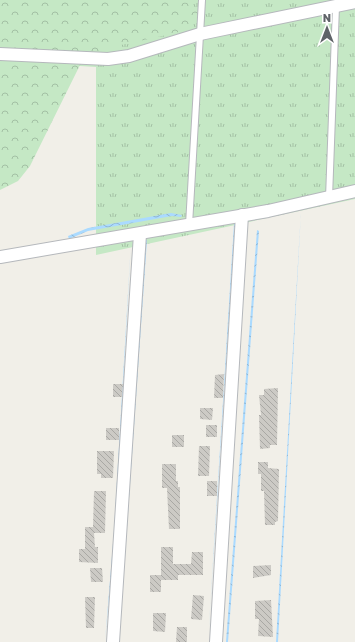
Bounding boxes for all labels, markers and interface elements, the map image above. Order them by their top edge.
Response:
north arrow [307,8,347,48]
text: N [323,11,331,24]

